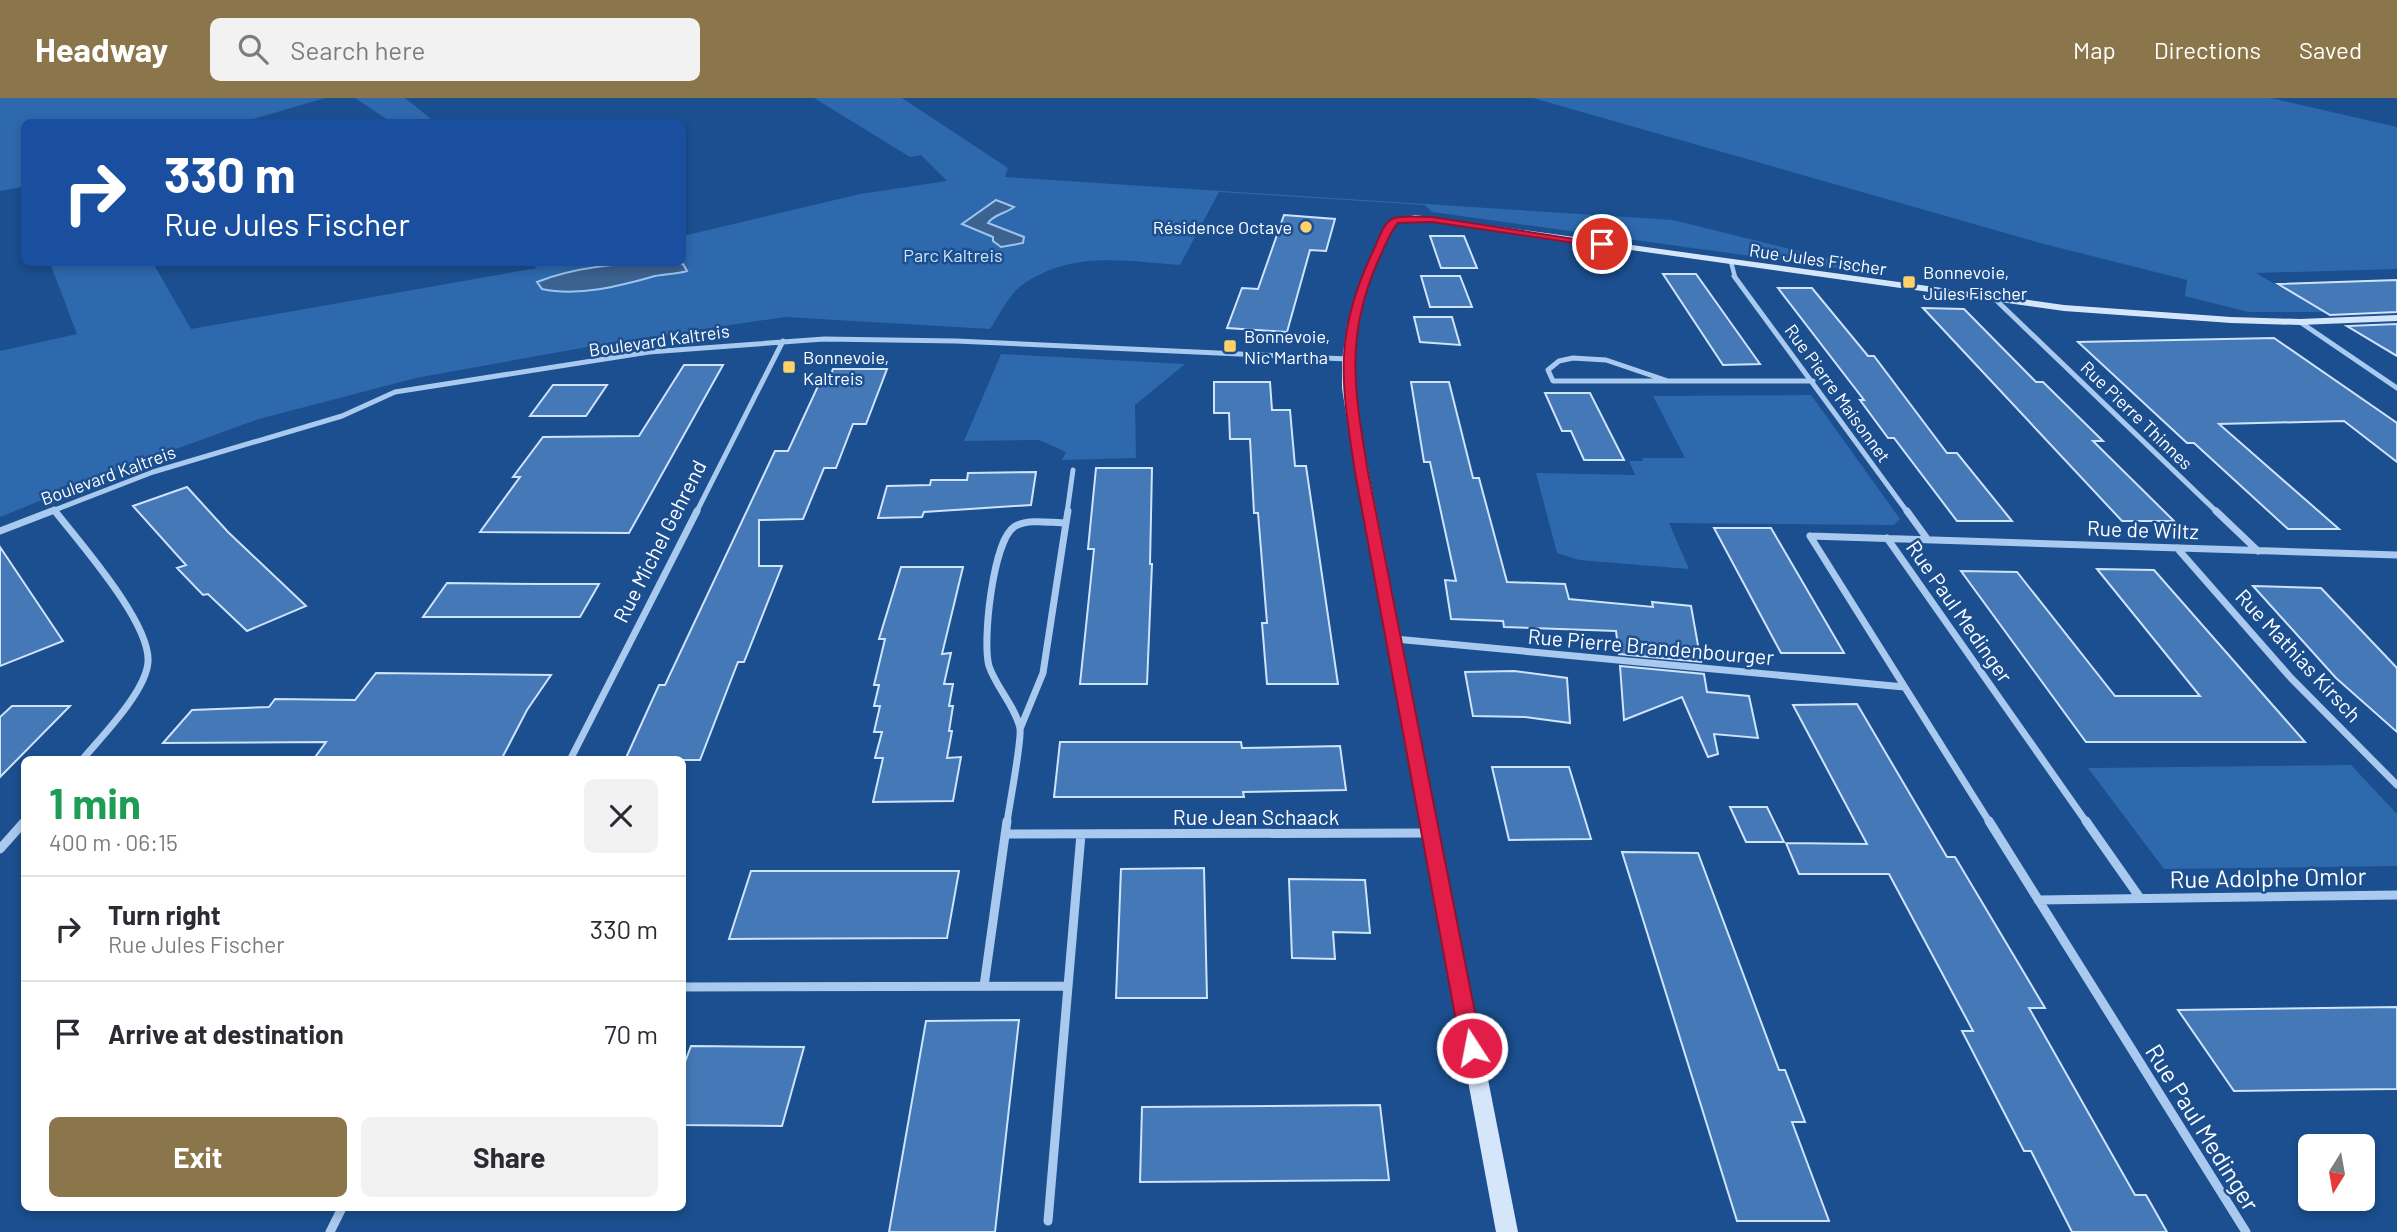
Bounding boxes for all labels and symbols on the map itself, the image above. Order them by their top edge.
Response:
pin [1572,214,1632,274]
place label: Résidence Octave [1153,216,1292,238]
marker: Résidence Octave [1298,219,1314,235]
street label: Rue Jules Fischer [1748,238,1888,280]
park label: Parc Kaltreis [903,244,1003,266]
place label: Bonnevoie, Jules Fischer [1923,261,2028,304]
marker: Bonnevoie, Jules Fischer [1901,274,1917,290]
street label: Boulevard Kaltreis [587,319,731,361]
street label: Rue Pierre Maisonnet [1781,320,1895,466]
place label: Bonnevoie, Nic Martha [1244,325,1330,368]
marker: Bonnevoie, Nic Martha [1222,338,1238,354]
place label: Bonnevoie, Kaltreis [803,346,889,389]
street label: Rue Pierre Thinnes [2077,356,2197,474]
marker: Bonnevoie, Kaltreis [781,359,797,375]
street label: Boulevard Kaltreis [38,440,178,510]
street label: Rue Michel Gehrend [607,456,711,626]
street label: Rue de Wiltz [2087,515,2199,543]
street label: Rue Paul Medinger [1902,535,2018,687]
street label: Rue Mathias Kirsch [2231,583,2367,727]
street label: Rue Pierre Brandenbourger [1527,623,1776,669]
street label: Rue Jean Schaack [1173,804,1339,829]
street label: Rue Adolphe Omlor [2169,861,2367,893]
position arrow [1435,1011,1509,1085]
street label: Rue Paul Medinger [2140,1038,2266,1216]
north arrow [2298,1134,2375,1211]

